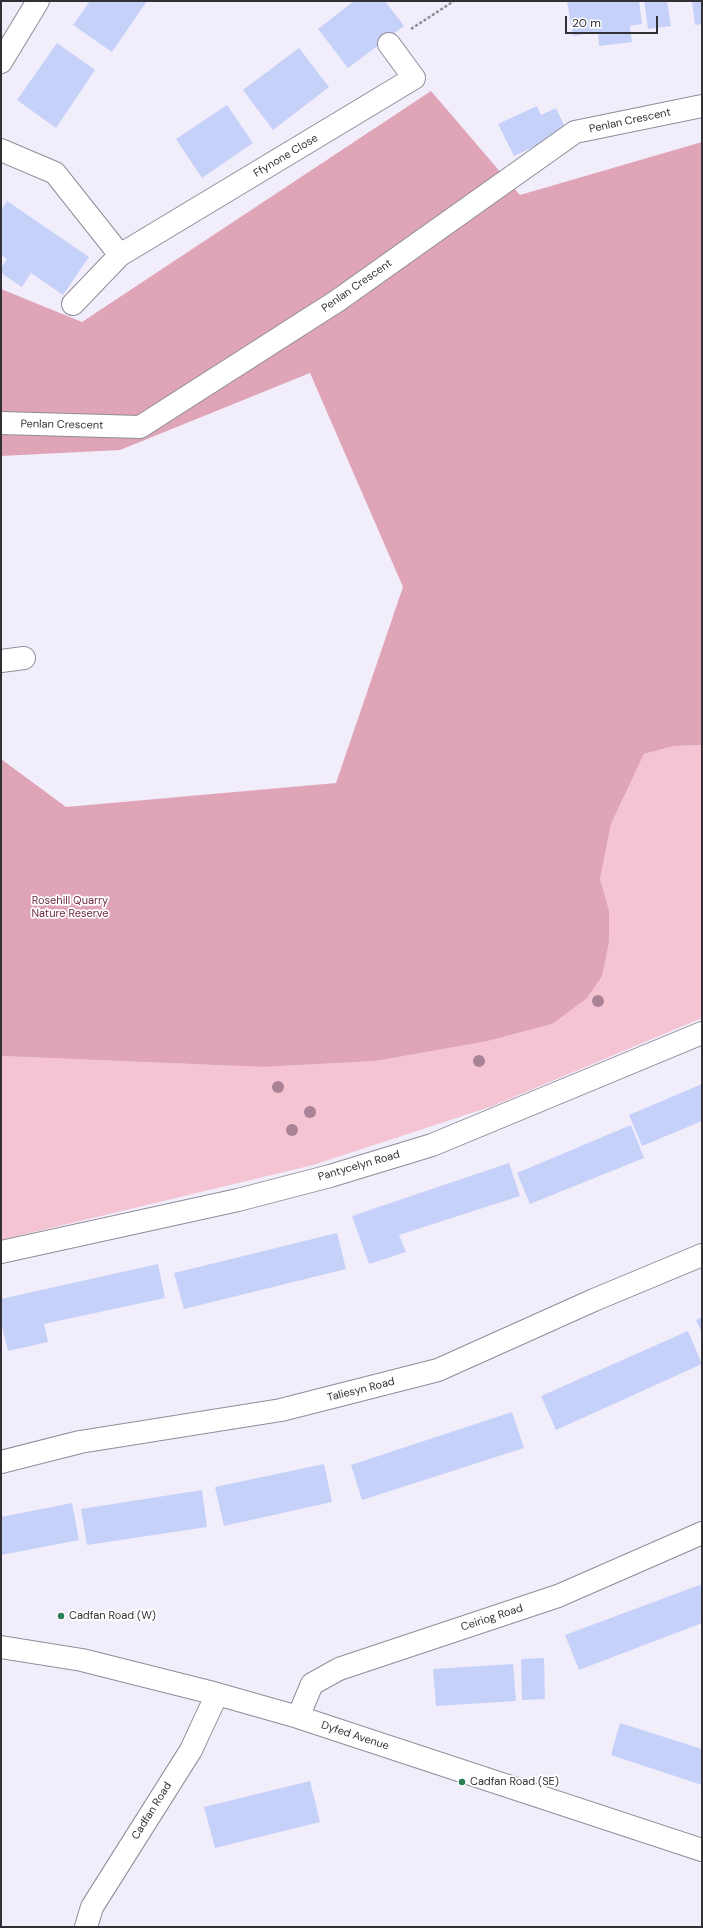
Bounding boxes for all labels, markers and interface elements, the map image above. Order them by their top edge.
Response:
scale bar [567,8,660,34]
text: 20 m [572,15,601,31]
street label: Penlan Crescent [588,106,672,136]
street label: Ffynone Close [251,132,321,180]
street label: Penlan Crescent [319,257,395,315]
street label: Penlan Crescent [20,418,104,432]
park label: Rosehill Quarry Nature Reserve [31,894,109,920]
street label: Pantycelyn Road [317,1148,401,1184]
street label: Taliesyn Road [326,1375,396,1405]
street label: Ceiriog Road [459,1602,525,1634]
place label: Cadfan Road (W) [69,1609,156,1623]
marker: Cadfan Road (W) [56,1611,66,1621]
street label: Dyfed Avenue [319,1719,391,1753]
place label: Cadfan Road (SE) [470,1775,559,1789]
marker: Cadfan Road (SE) [457,1777,467,1787]
street label: Cadfan Road [129,1780,175,1842]

